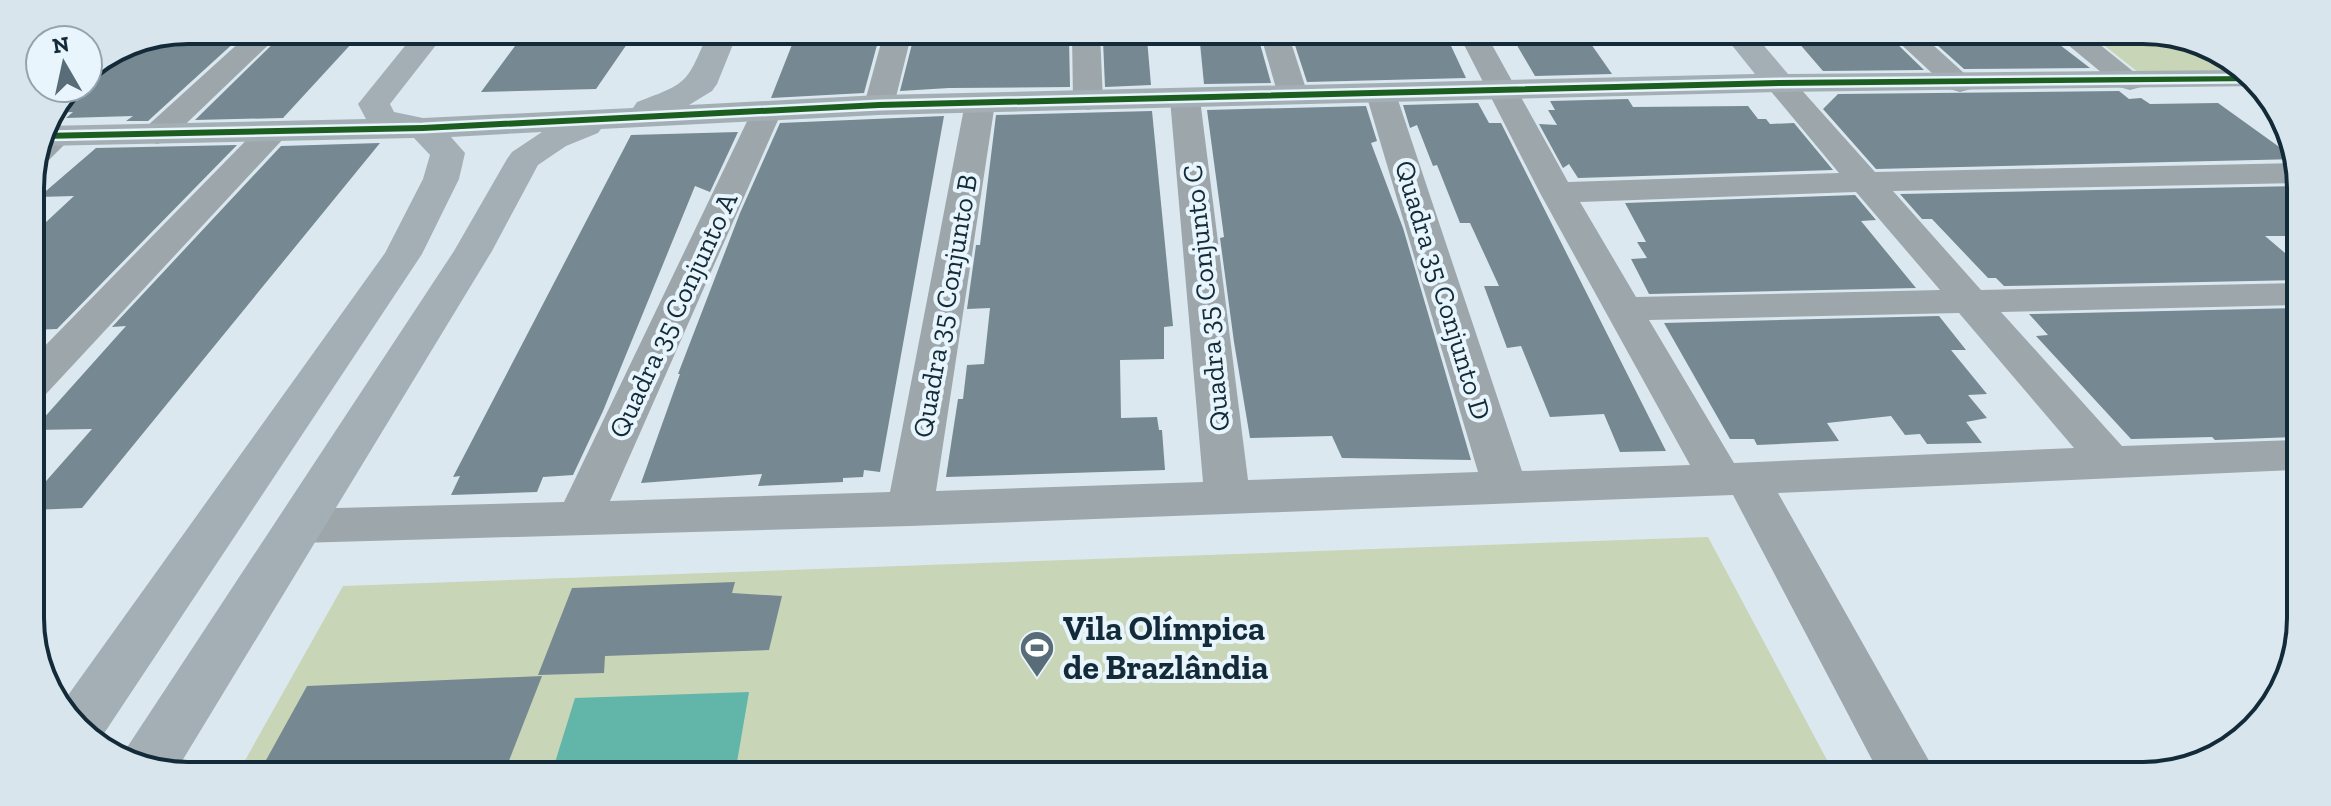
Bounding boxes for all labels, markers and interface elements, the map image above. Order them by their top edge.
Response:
north arrow [24,24,104,104]
text: N [51,30,72,59]
street label: Quadra 35 Conjunto D [1388,156,1498,424]
street label: Quadra 35 Conjunto C [1176,163,1236,433]
street label: Quadra 35 Conjunto B [906,172,984,440]
street label: Quadra 35 Conjunto A [602,186,745,443]
place label: Vila Olímpica de Brazlândia [1063,608,1269,688]
sports icon: Vila Olímpica de Brazlândia [1018,629,1056,679]

